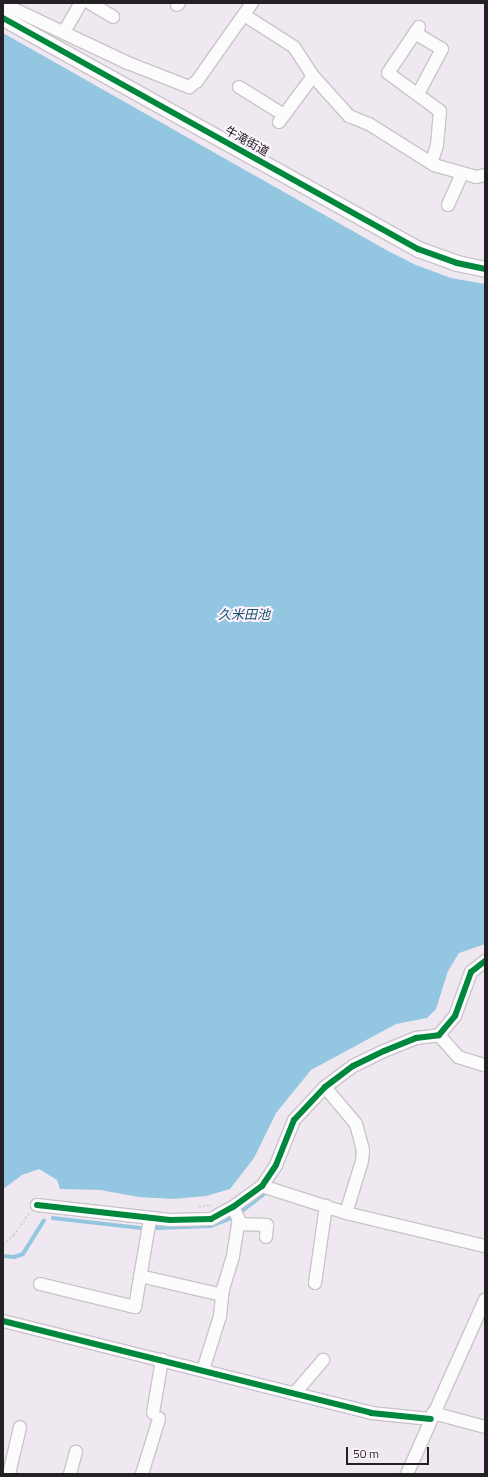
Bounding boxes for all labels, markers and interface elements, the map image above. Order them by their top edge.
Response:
street label: 牛滝街道 [223,123,271,159]
water label: 久米田池 [218,606,270,622]
scale bar [348,1439,431,1465]
text: 50 m [353,1444,379,1463]

